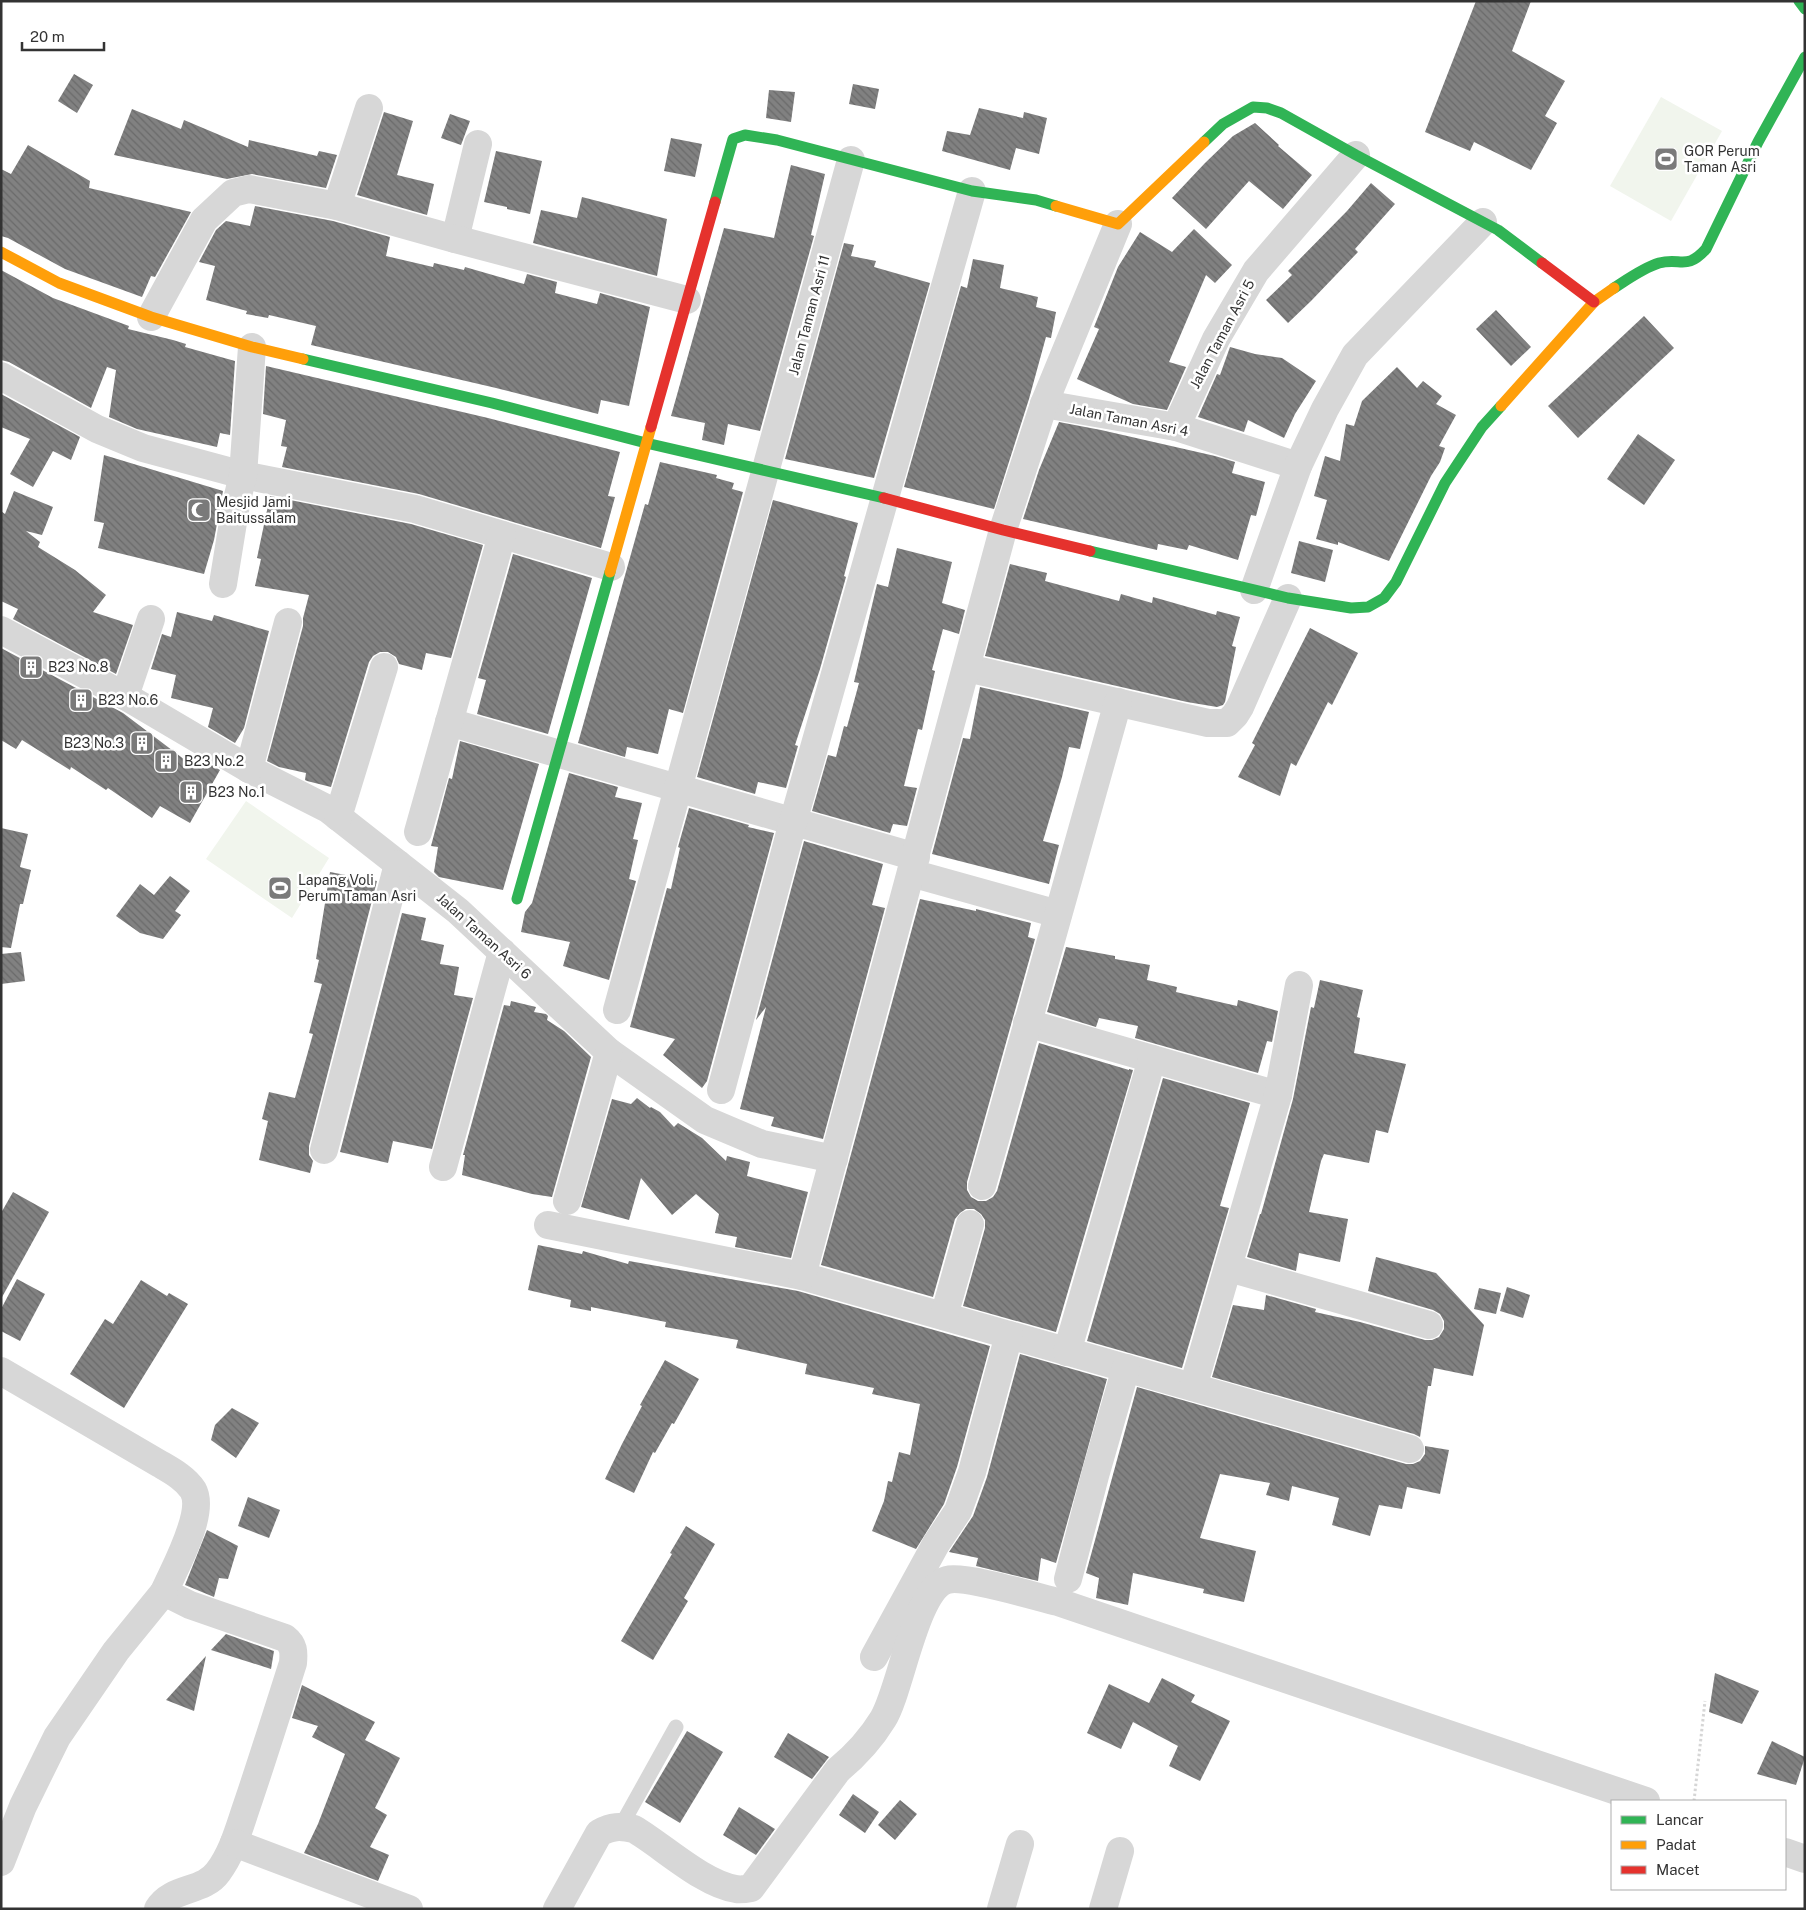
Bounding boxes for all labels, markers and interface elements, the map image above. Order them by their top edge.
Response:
scale bar [22,20,105,52]
text: 20 m [30,28,65,45]
place label: GOR Perum Taman Asri [1684,143,1760,175]
sports icon: GOR Perum Taman Asri [1653,146,1679,172]
street label: Jalan Taman Asri 11 [785,253,833,377]
street label: Jalan Taman Asri 5 [1186,277,1258,391]
street label: Jalan Taman Asri 4 [1068,401,1190,439]
place label: Mesjid Jami Baitussalam [216,494,296,526]
mosque icon: Mesjid Jami Baitussalam [186,497,212,523]
building icon: B23 No.8 [18,654,44,680]
place label: B23 No.8 [48,659,109,675]
building icon: B23 No.6 [68,687,94,713]
place label: B23 No.6 [98,692,158,708]
building icon: B23 No.3 [129,730,155,756]
place label: B23 No.3 [64,735,124,751]
building icon: B23 No.2 [153,748,179,774]
place label: B23 No.2 [184,753,244,769]
building icon: B23 No.1 [178,779,204,805]
place label: B23 No.1 [208,784,265,800]
place label: Lapang Voli Perum Taman Asri [298,872,416,904]
sports icon: Lapang Voli Perum Taman Asri [267,875,293,901]
street label: Jalan Taman Asri 6 [434,890,535,983]
legend [1611,1800,1786,1890]
text: Lancar [1656,1811,1704,1828]
text: Padat [1656,1836,1697,1853]
text: Macet [1656,1861,1700,1878]

